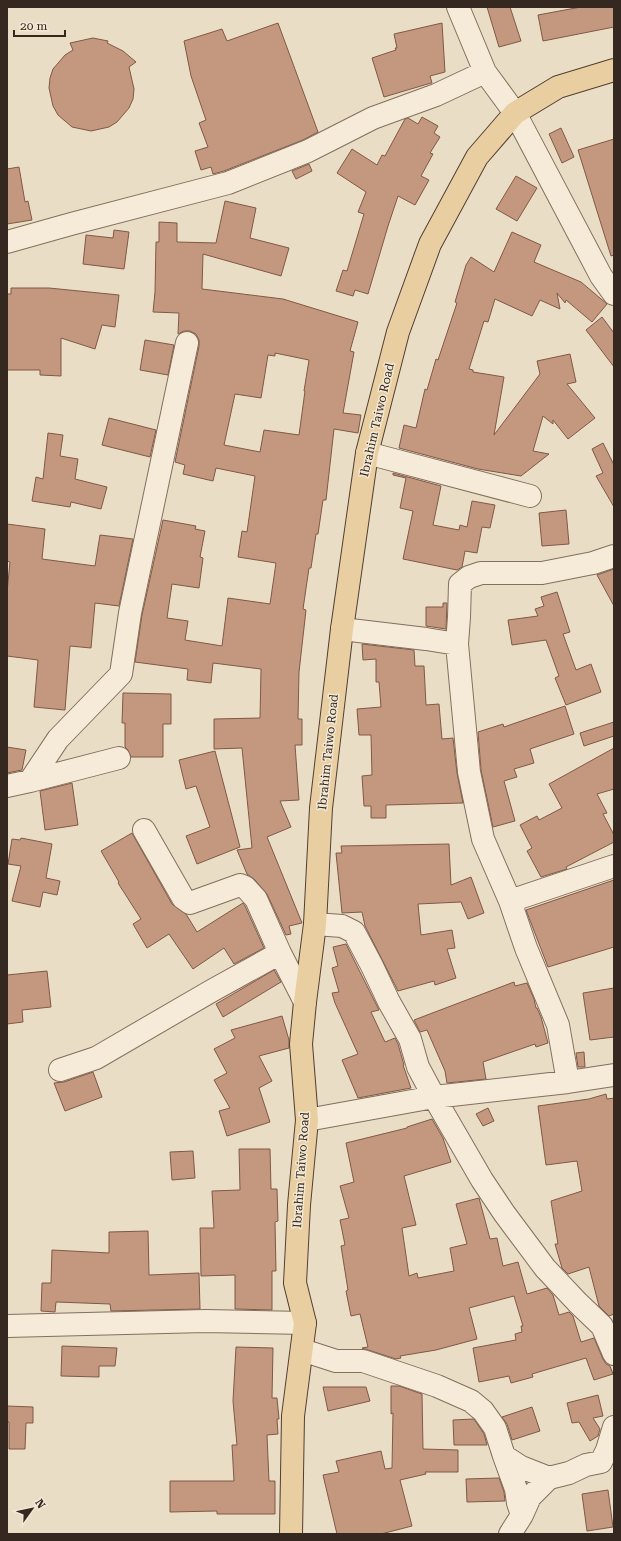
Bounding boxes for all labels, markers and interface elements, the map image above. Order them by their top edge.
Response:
scale bar [14,12,65,38]
text: 20 m [20,19,47,33]
street label: Ibrahim Taiwo Road [357,361,397,478]
street label: Ibrahim Taiwo Road [315,693,341,811]
street label: Ibrahim Taiwo Road [290,1111,312,1228]
north arrow [12,1489,52,1529]
text: N [32,1497,48,1511]

